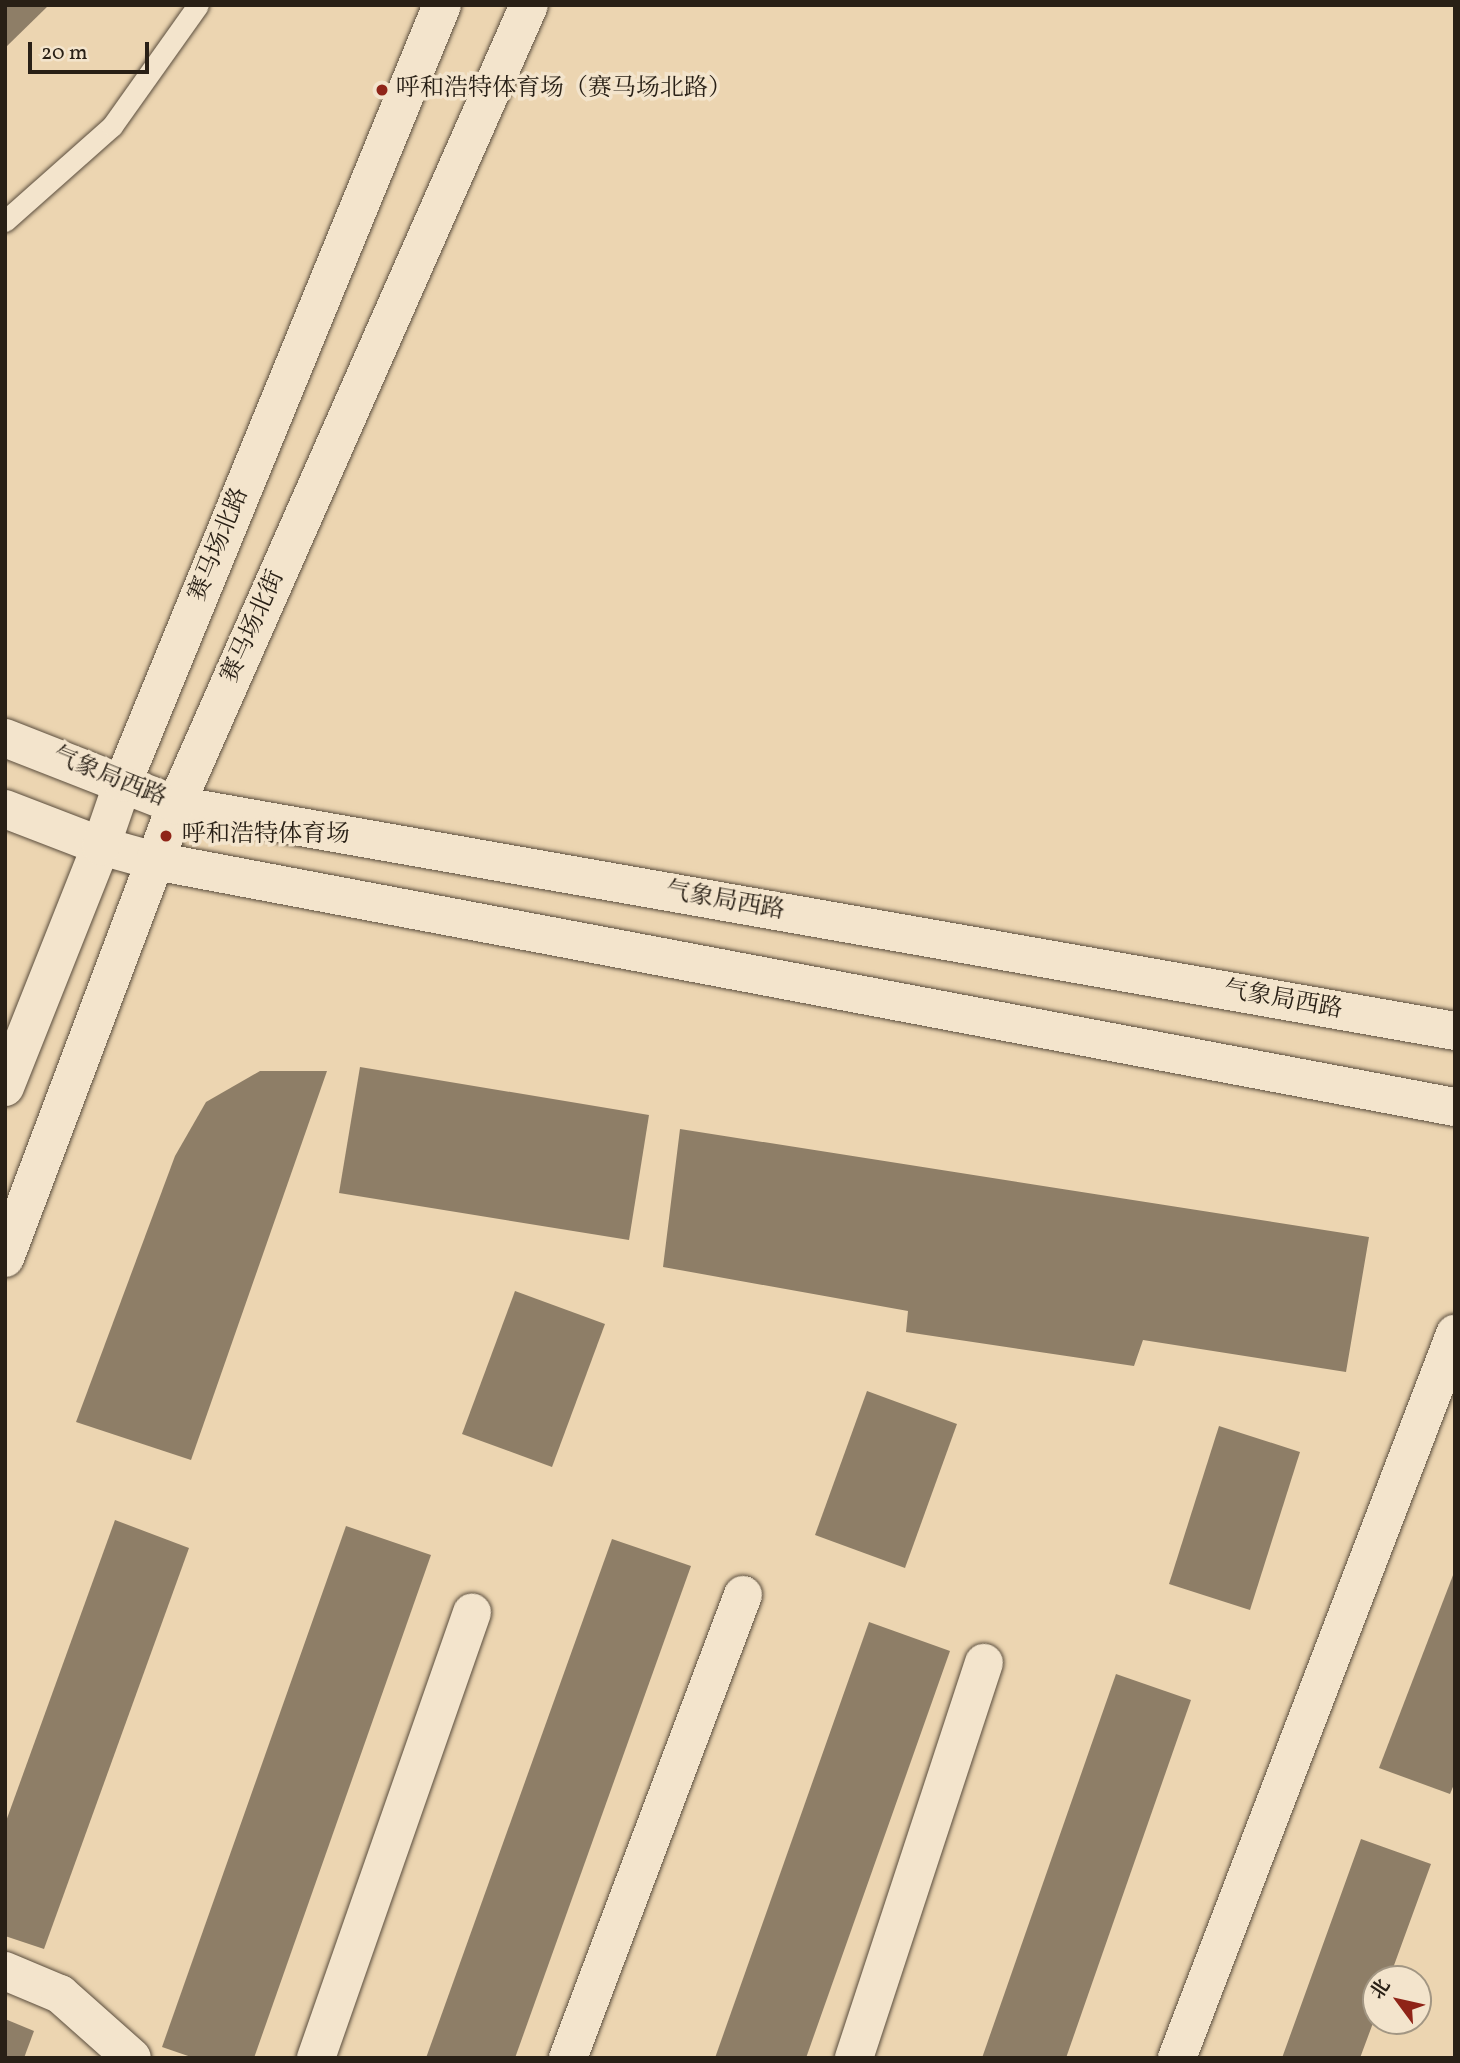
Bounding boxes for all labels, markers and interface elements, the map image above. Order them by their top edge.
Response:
scale bar [32,28,152,72]
text: 20 m [41,39,87,68]
place label: 呼和浩特体育场（赛马场北路） [396,76,732,104]
marker: 呼和浩特体育场（赛马场北路） [374,82,390,98]
street label: 赛马场北路 [184,484,256,606]
street label: 赛马场北街 [216,566,292,688]
street label: 气象局西路 [48,742,170,814]
place label: 呼和浩特体育场 [182,822,350,850]
marker: 呼和浩特体育场 [156,826,176,846]
street label: 气象局西路 [663,877,787,927]
street label: 气象局西路 [1221,976,1345,1026]
north arrow [1362,1965,1432,2035]
text: 北 [1365,1975,1397,2005]

